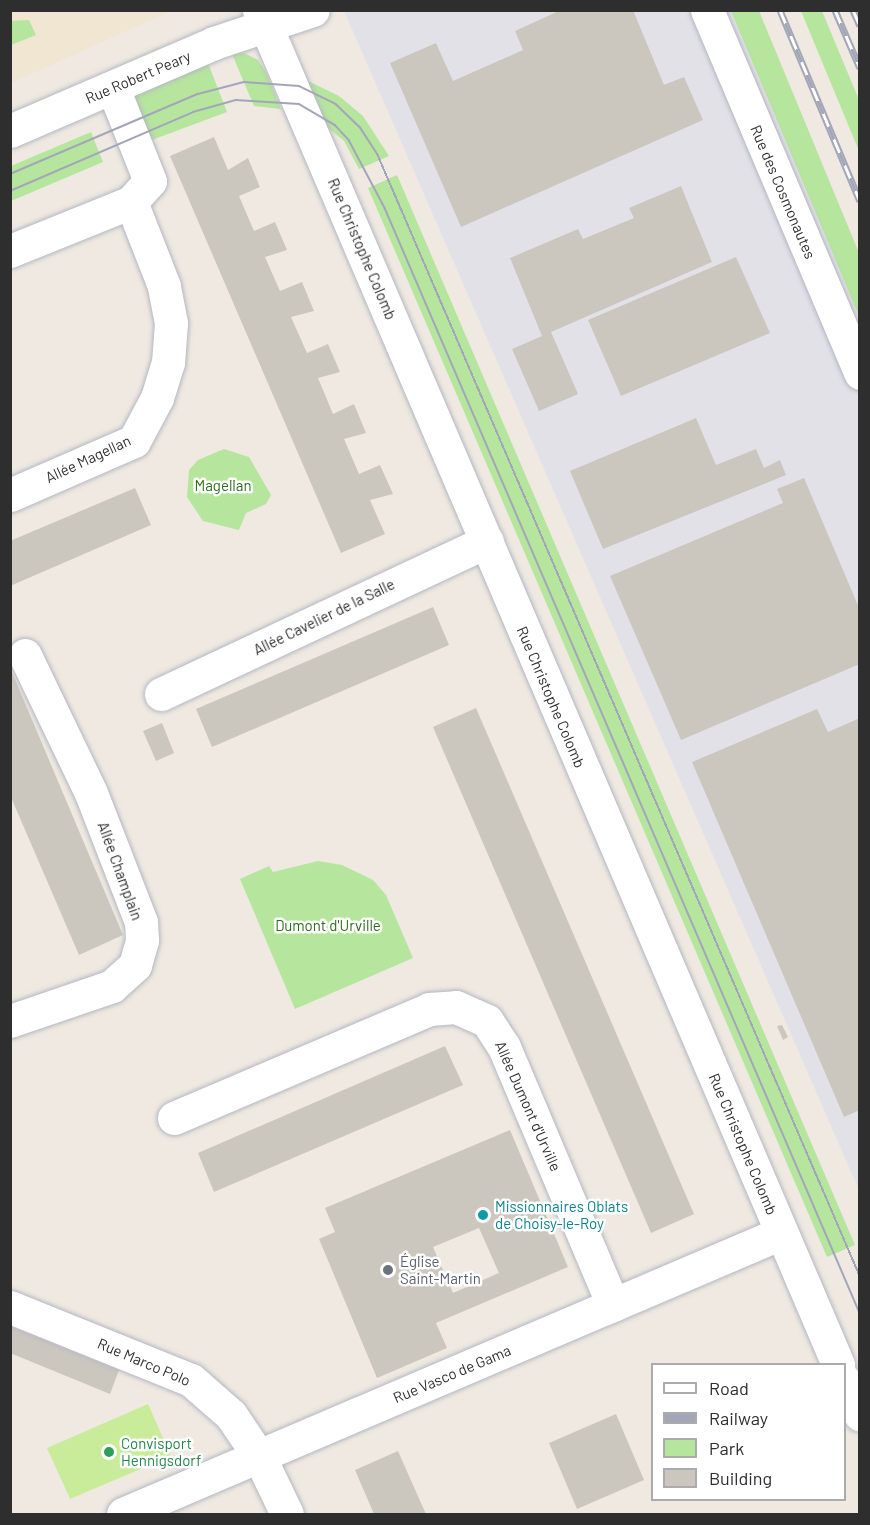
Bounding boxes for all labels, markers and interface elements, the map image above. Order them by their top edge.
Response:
street label: Rue Robert Peary [83,47,193,107]
street label: Rue des Cosmonautes [747,122,819,262]
street label: Rue Christophe Colomb [324,176,400,322]
street label: Allée Magellan [42,431,134,487]
park label: Magellan [194,477,252,495]
street label: Allée Cavelier de la Salle [251,575,397,659]
street label: Rue Christophe Colomb [513,624,589,770]
street label: Allée Champlain [94,819,146,923]
park label: Dumont d'Urville [275,917,381,935]
street label: Allée Dumont d'Urville [491,1038,565,1174]
street label: Rue Christophe Colomb [705,1071,781,1217]
place label: Missionnaires Oblats de Choisy-le-Roy [495,1197,628,1232]
marker: Missionnaires Oblats de Choisy-le-Roy [476,1208,490,1222]
place label: Église Saint-Martin [400,1252,481,1287]
marker: Église Saint-Martin [381,1263,395,1277]
street label: Rue Marco Polo [95,1334,193,1390]
street label: Rue Vasco de Gama [390,1341,514,1407]
legend [651,1363,846,1501]
text: Road [709,1377,749,1399]
text: Railway [709,1407,768,1429]
place label: Convisport Hennigsdorf [121,1434,201,1469]
text: Park [709,1437,744,1459]
marker: Convisport Hennigsdorf [102,1445,116,1459]
text: Building [709,1467,772,1489]

